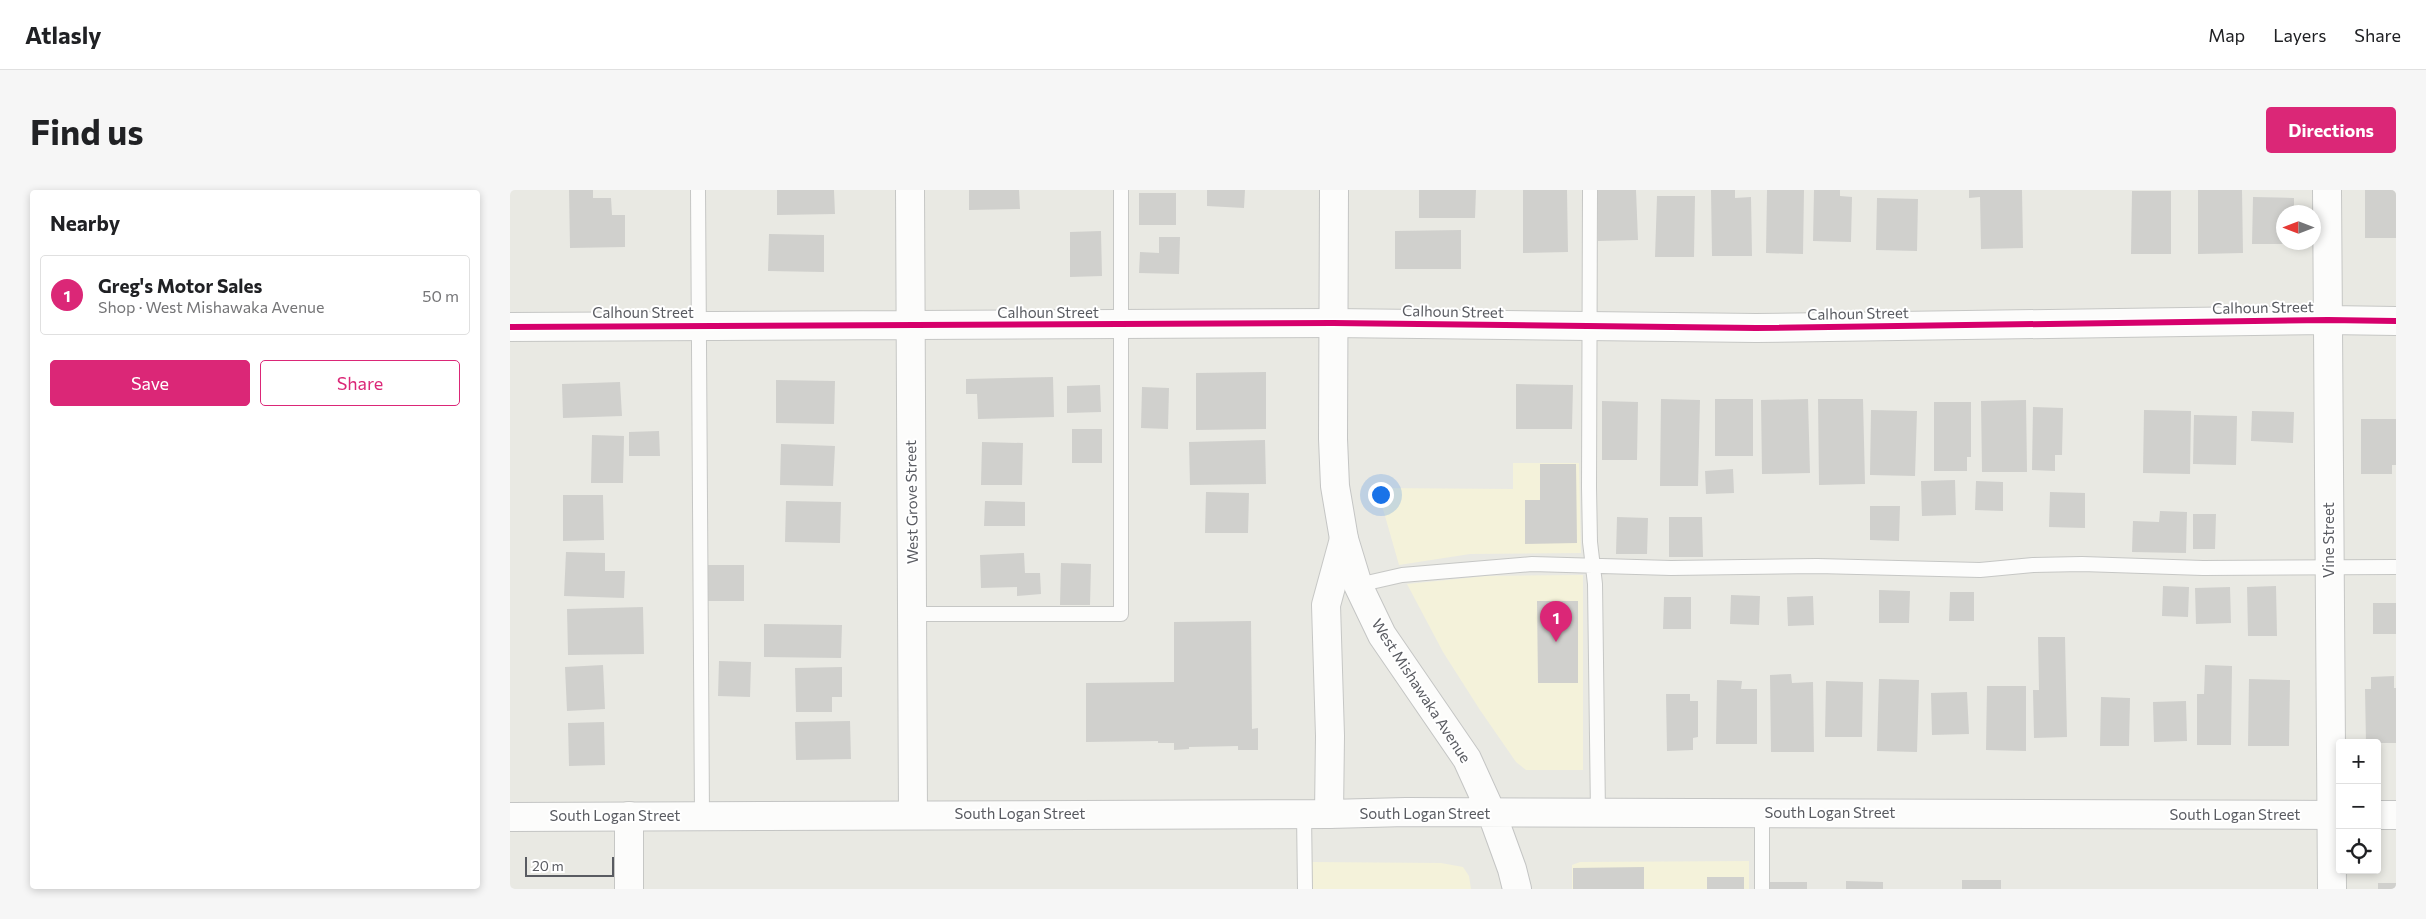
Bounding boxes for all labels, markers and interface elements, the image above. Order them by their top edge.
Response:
text: Atlasly [25,20,102,49]
text: Map [2208,24,2245,46]
text: Layers [2273,24,2326,46]
text: Share [2354,24,2401,46]
button: Directions [2266,107,2396,153]
text: Find us [30,109,144,152]
north arrow [2276,205,2321,250]
text: Nearby [50,210,120,235]
text: Greg's Motor Sales [98,274,262,297]
text: 1 [63,286,71,305]
text: 50 m [422,286,459,305]
text: Shop · West Mishawaka Avenue [98,297,325,316]
street label: Calhoun Street [2212,297,2314,317]
street label: Calhoun Street [1402,301,1504,321]
street label: Calhoun Street [592,303,694,321]
street label: Calhoun Street [997,303,1099,321]
street label: Calhoun Street [1807,303,1909,323]
button: Save [50,360,250,406]
button: Share [260,360,460,406]
street label: West Grove Street [901,440,921,564]
your location [1368,482,1394,508]
street label: Vine Street [2319,502,2337,578]
pin: 1 [1540,601,1572,642]
street label: West Mishawaka Avenue [1369,615,1475,766]
map controls [2336,739,2381,874]
button: + [2336,739,2381,784]
button: − [2336,784,2381,829]
street label: South Logan Street [1764,803,1896,821]
street label: South Logan Street [954,804,1086,822]
street label: South Logan Street [1359,804,1491,822]
street label: South Logan Street [2169,805,2301,823]
street label: South Logan Street [549,806,681,824]
button: locate [2336,829,2381,874]
scale bar [525,854,614,877]
text: 20 m [532,857,564,874]

